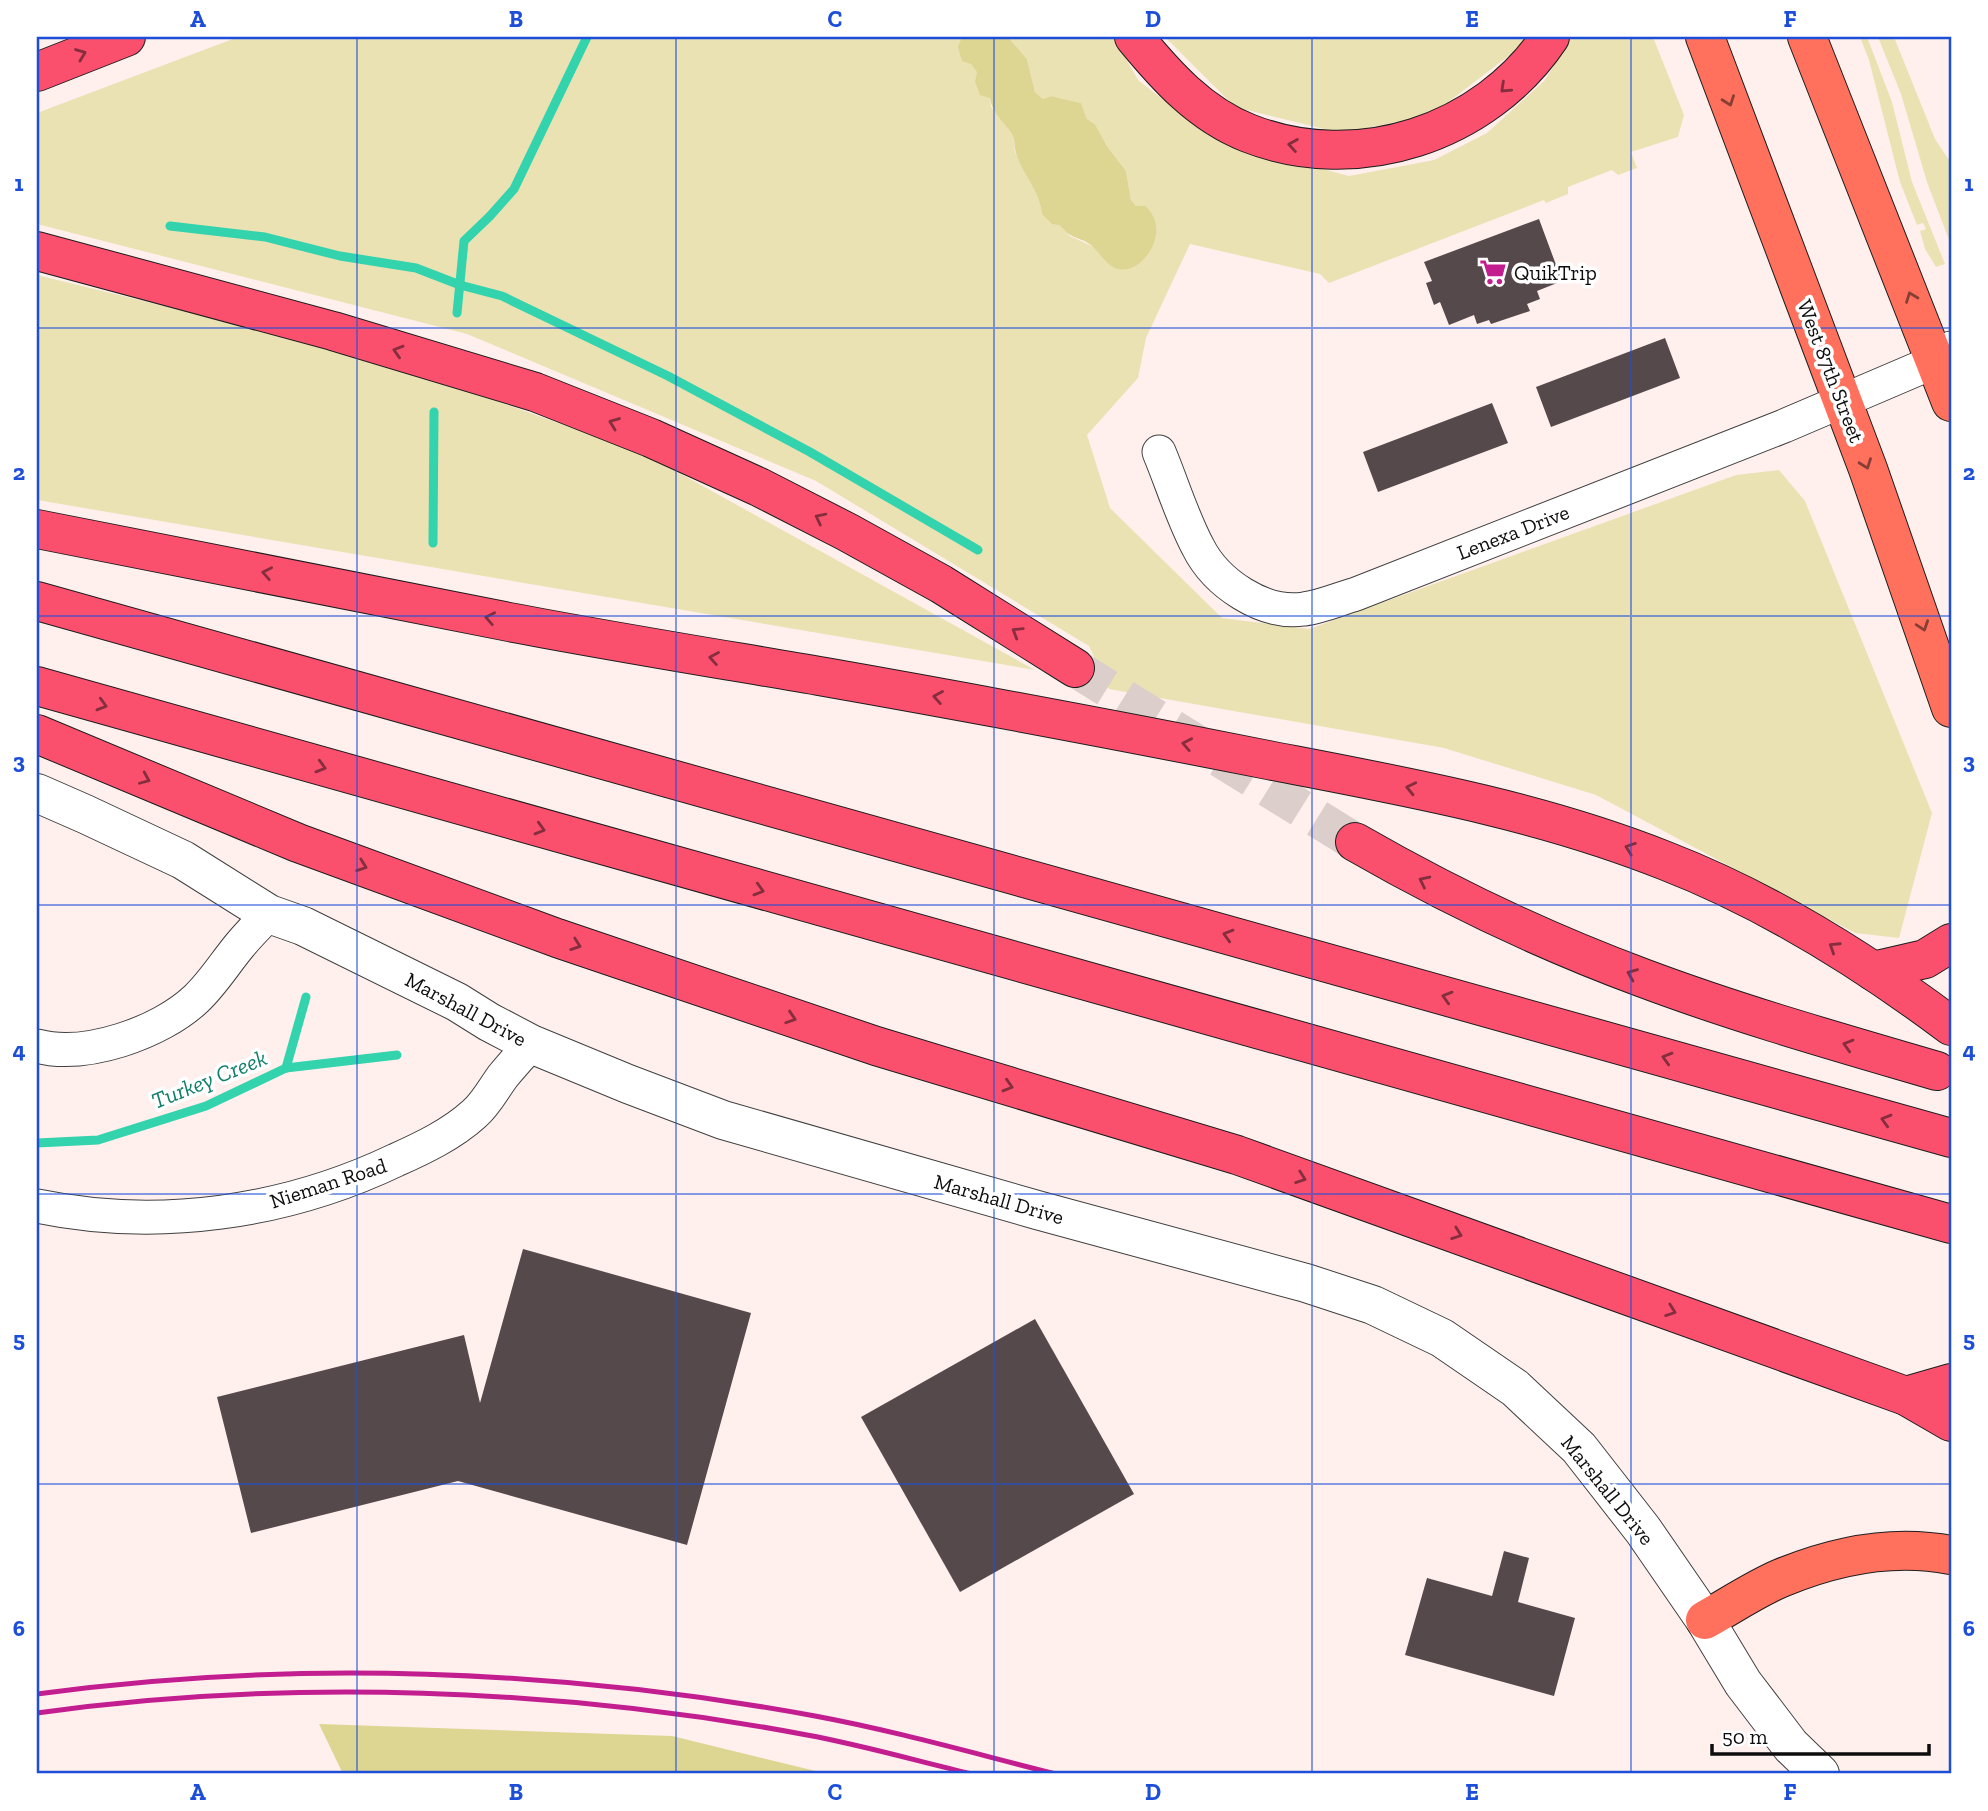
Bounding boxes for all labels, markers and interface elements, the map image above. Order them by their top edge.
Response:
text: A [190,5,206,33]
text: B [509,5,523,33]
text: C [828,5,842,33]
text: D [1145,5,1161,33]
text: E [1465,5,1479,33]
text: F [1783,5,1797,33]
one-way arrow [75,49,87,63]
one-way arrow [1500,79,1513,92]
one-way arrow [1721,94,1735,106]
one-way arrow [1287,138,1299,153]
text: 1 [14,169,24,197]
text: 1 [1964,169,1974,197]
supermarket icon: QuikTrip [1478,257,1508,287]
place label: QuikTrip [1514,260,1597,285]
one-way arrow [1906,292,1920,304]
street label: West 87th Street [1792,296,1870,446]
one-way arrow [392,344,404,359]
one-way arrow [608,418,620,432]
text: 2 [13,458,25,486]
one-way arrow [1858,458,1872,470]
text: 2 [1963,458,1975,486]
street label: Lenexa Drive [1453,499,1573,565]
one-way arrow [815,513,827,527]
one-way arrow [261,567,273,582]
one-way arrow [484,611,496,626]
one-way arrow [1915,619,1929,632]
one-way arrow [1012,627,1025,640]
one-way arrow [708,651,720,666]
one-way arrow [932,690,944,705]
one-way arrow [96,697,108,711]
one-way arrow [1181,738,1193,753]
text: 3 [13,747,25,775]
text: 3 [1963,747,1975,775]
one-way arrow [315,759,327,773]
one-way arrow [138,771,150,785]
one-way arrow [1405,782,1417,797]
one-way arrow [534,820,546,835]
one-way arrow [1624,842,1636,856]
one-way arrow [356,858,368,872]
one-way arrow [1419,875,1431,889]
one-way arrow [753,882,765,896]
one-way arrow [1223,929,1235,944]
one-way arrow [569,937,582,951]
one-way arrow [1829,942,1842,955]
street label: Marshall Drive [401,967,531,1051]
one-way arrow [1627,968,1639,982]
one-way arrow [1442,991,1454,1005]
one-way arrow [785,1010,797,1025]
text: 4 [12,1036,26,1064]
text: 4 [1962,1036,1976,1064]
one-way arrow [1842,1038,1854,1053]
water label: Turkey Creek [147,1043,271,1115]
one-way arrow [1661,1052,1673,1067]
one-way arrow [1002,1078,1014,1093]
one-way arrow [1880,1114,1892,1128]
street label: Nieman Road [267,1152,390,1214]
street label: Marshall Drive [931,1169,1067,1229]
one-way arrow [1295,1170,1307,1184]
one-way arrow [1450,1226,1462,1240]
one-way arrow [1664,1303,1676,1317]
text: 5 [13,1325,25,1353]
text: 5 [1963,1325,1975,1353]
street label: Marshall Drive [1556,1430,1660,1550]
text: 6 [13,1614,25,1642]
text: 6 [1963,1614,1975,1642]
scale bar [1712,1713,1928,1757]
text: 50 m [1722,1724,1768,1749]
text: A [190,1778,206,1806]
text: B [509,1778,523,1806]
text: C [828,1778,842,1806]
text: D [1145,1778,1161,1806]
text: E [1465,1778,1479,1806]
text: F [1783,1778,1797,1806]

